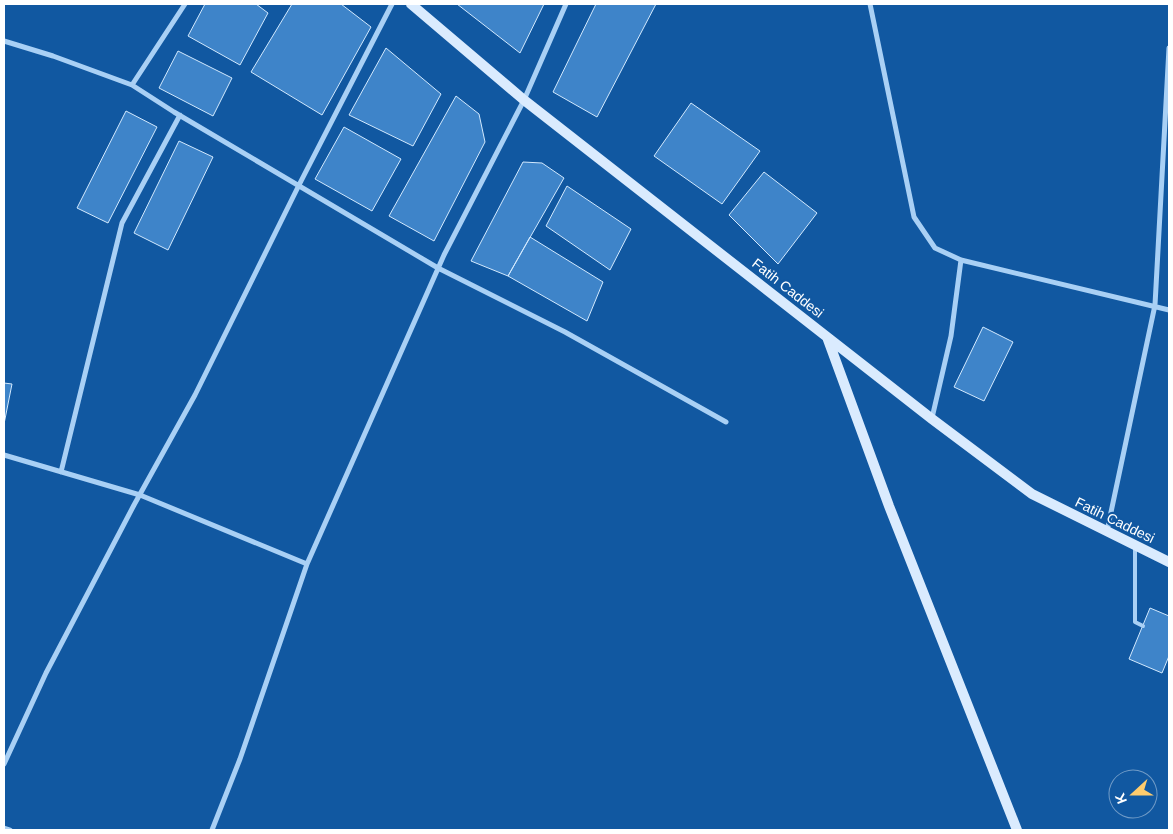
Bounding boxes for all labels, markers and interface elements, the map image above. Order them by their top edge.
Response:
street label: Fatih Caddesi [749,255,827,321]
street label: Fatih Caddesi [1073,494,1157,546]
north arrow [1108,769,1158,819]
text: K [1112,791,1130,806]

